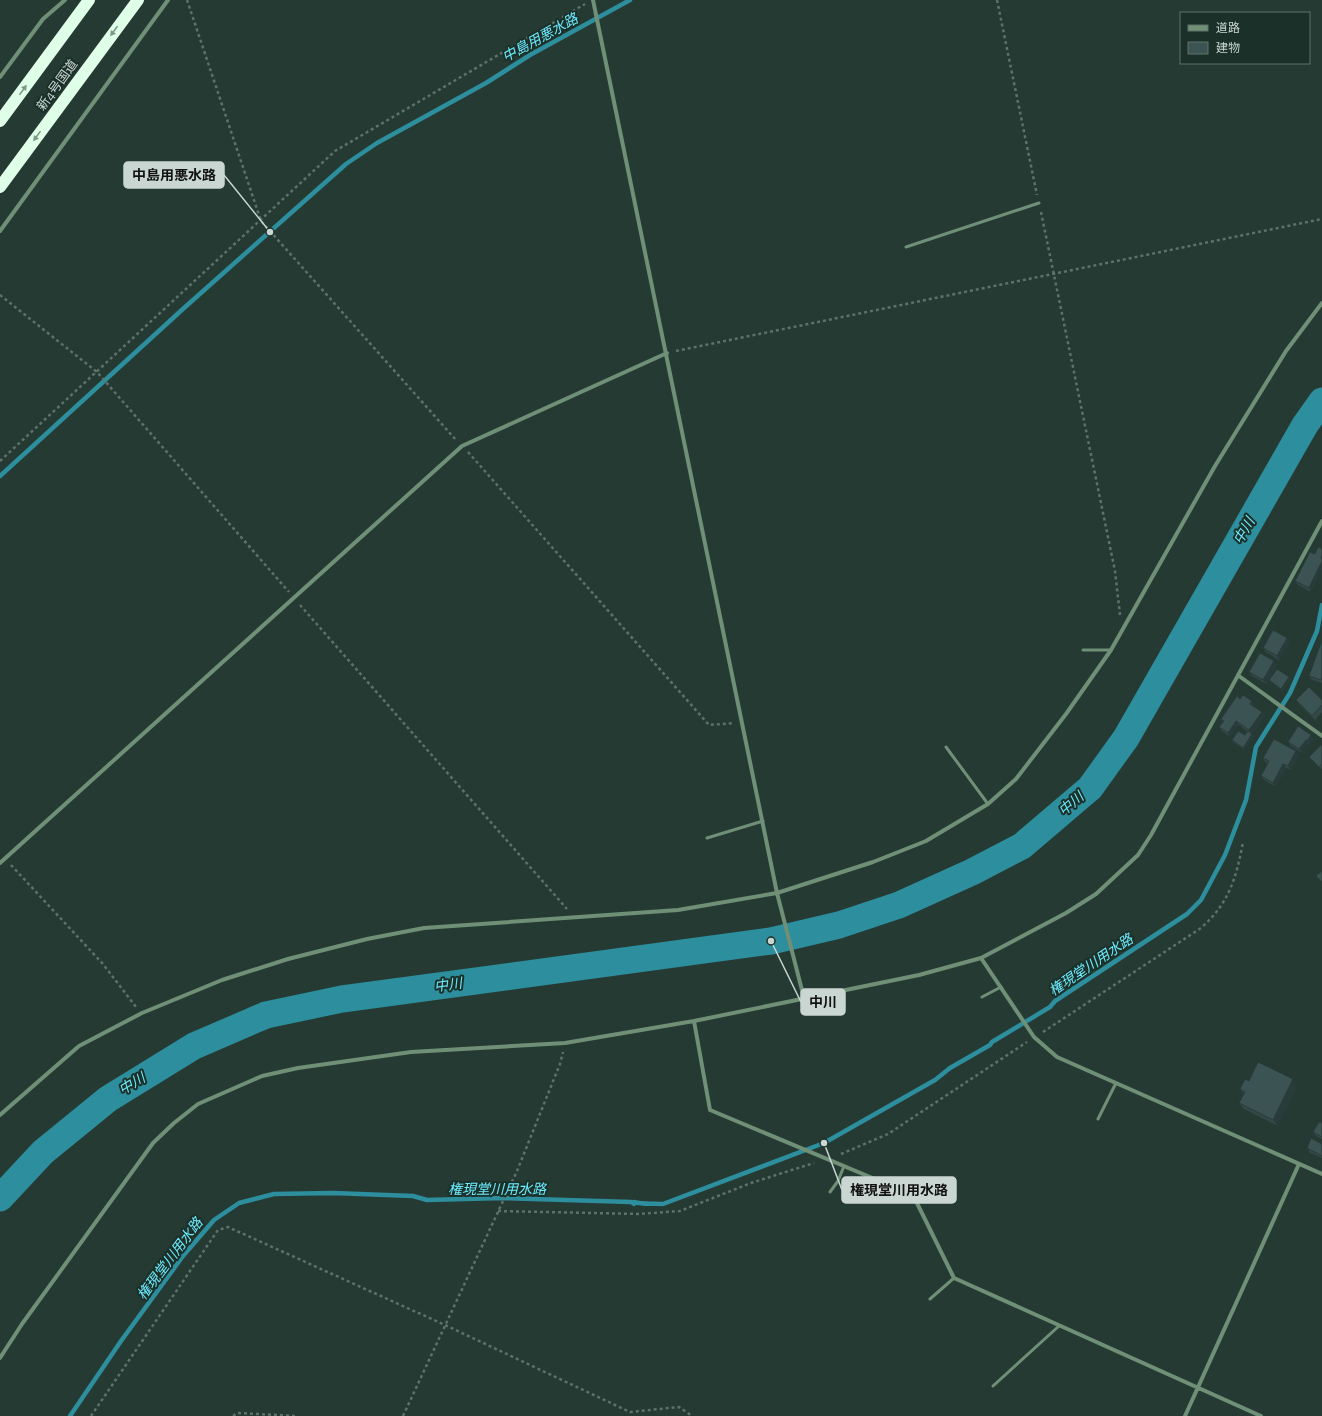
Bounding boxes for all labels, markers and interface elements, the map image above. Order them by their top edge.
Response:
water label: 中島用悪水路 [499,10,582,66]
legend [1180,12,1310,64]
text: 道路 [1216,21,1240,35]
one-way arrow [110,26,119,37]
text: 建物 [1216,41,1240,55]
street label: 新4号国道 [34,57,80,113]
one-way arrow [19,84,27,95]
one-way arrow [33,131,41,141]
callout: 中島用悪水路 [124,162,224,188]
text: 中島用悪水路 [132,167,216,184]
water label: 中川 [1230,513,1259,547]
water label: 中川 [1055,787,1089,820]
water label: 権現堂川用水路 [1046,930,1137,999]
water label: 中川 [433,974,465,995]
callout: 中川 [801,989,845,1015]
text: 中川 [809,994,837,1011]
water label: 中川 [116,1068,150,1098]
callout: 権現堂川用水路 [842,1177,956,1203]
water label: 権現堂川用水路 [448,1181,547,1198]
text: 権現堂川用水路 [850,1182,948,1199]
water label: 権現堂川用水路 [134,1214,207,1303]

